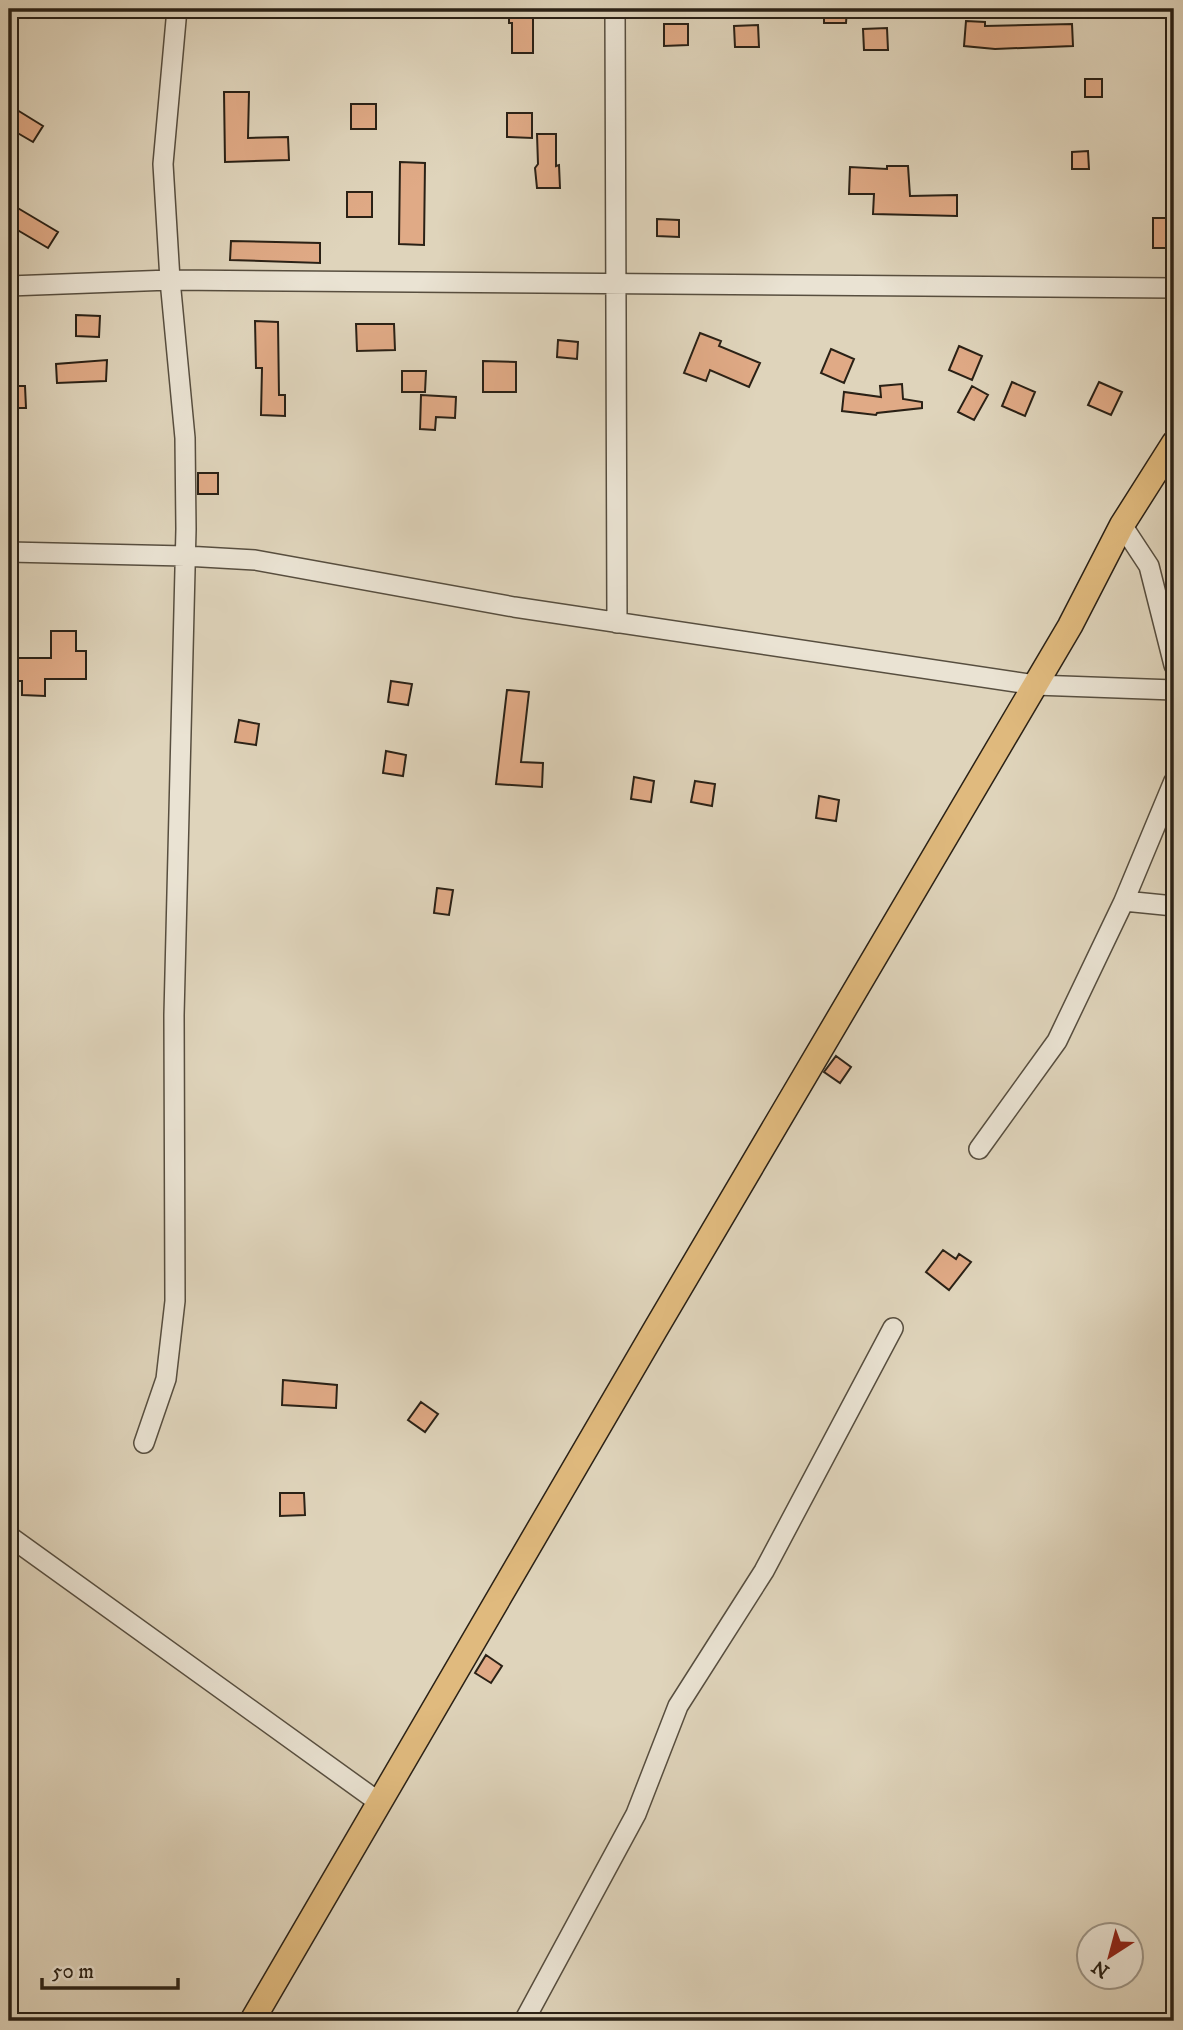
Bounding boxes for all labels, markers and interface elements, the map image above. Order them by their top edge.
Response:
north arrow [1074,1922,1144,1992]
scale bar [42,1946,178,1990]
text: N [1087,1954,1114,1982]
text: 50 m [52,1959,94,1985]

